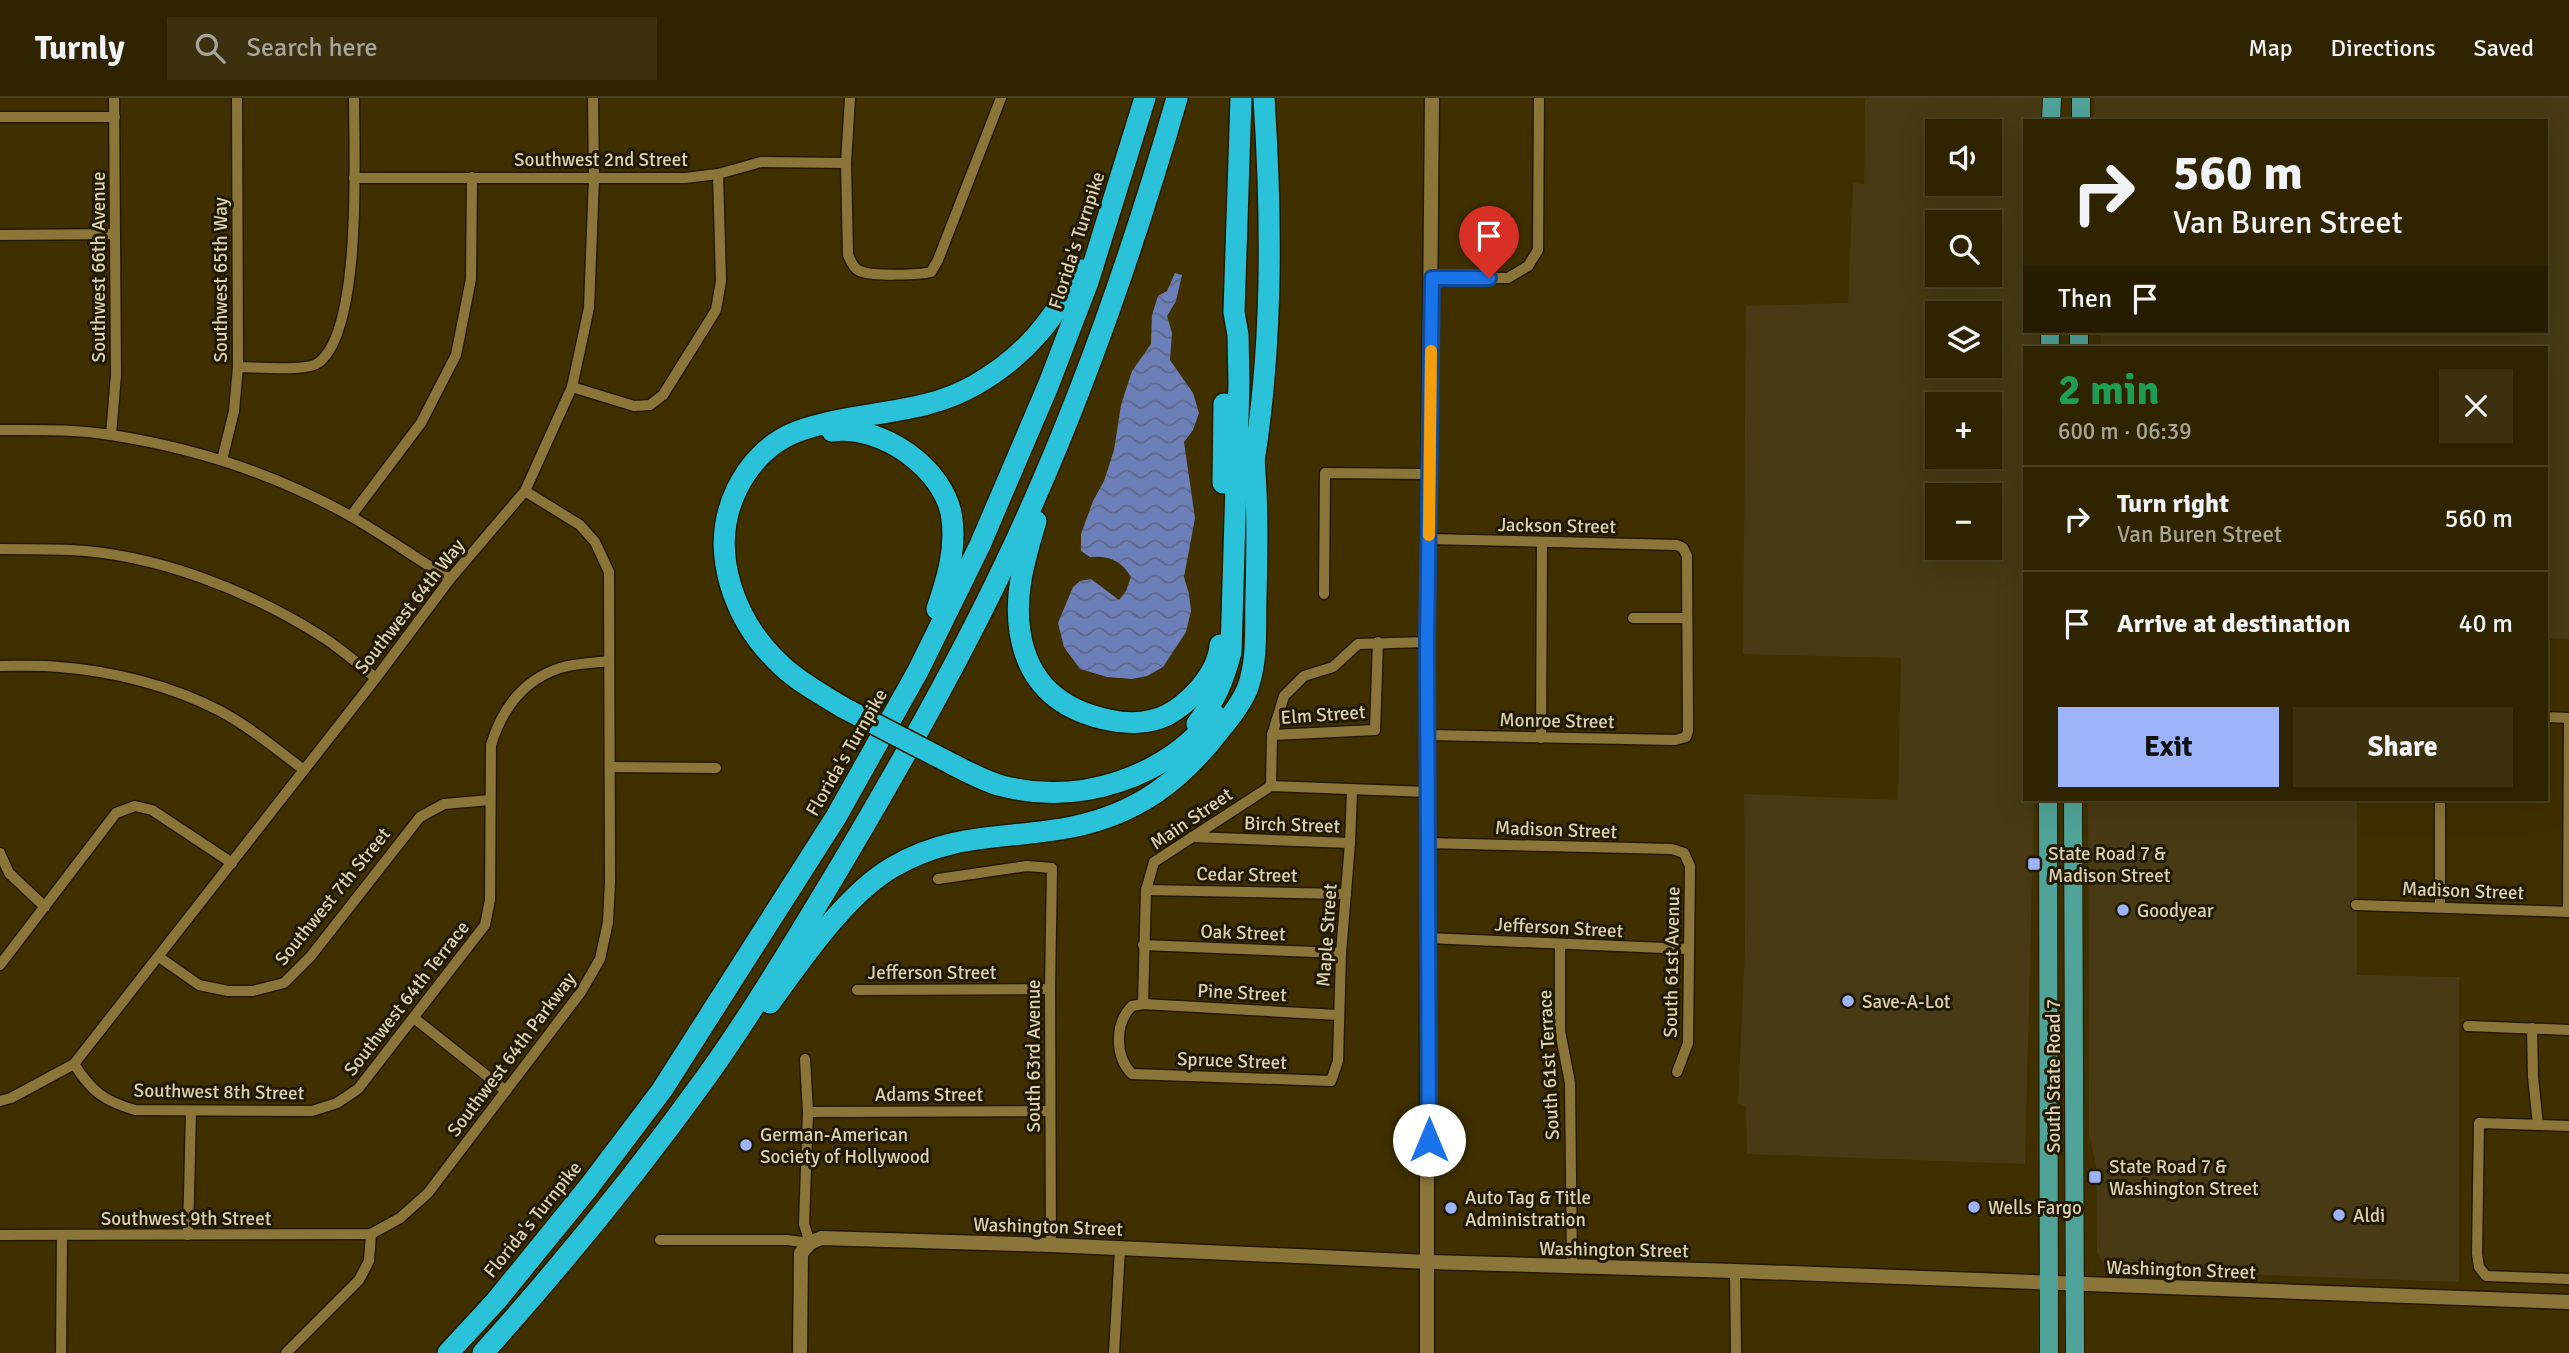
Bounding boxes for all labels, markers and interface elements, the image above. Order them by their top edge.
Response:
search box [167,17,657,80]
text: Turnly [35,28,125,69]
icon: search [191,29,229,67]
text: Search here [247,32,378,64]
text: Map [2248,33,2293,63]
text: Directions [2331,33,2436,63]
text: Saved [2474,33,2534,63]
map controls [1925,119,2002,560]
button: sound [1925,119,2002,196]
text: 560 m [2173,143,2303,203]
icon: right [2058,147,2149,238]
street label: Southwest 2nd Street [514,148,688,172]
street label: Florida's Turnpike [1043,169,1110,312]
street label: Southwest 66th Avenue [87,172,111,362]
street label: Southwest 65th Way [209,197,233,363]
text: Van Buren Street [2173,203,2403,242]
pin [1459,206,1519,278]
button: search [1925,210,2002,287]
icon: arrive [1470,217,1508,255]
icon: arrive [2126,280,2164,318]
text: Then [2058,283,2112,315]
button: layers [1925,301,2002,378]
text: 2 min [2058,365,2159,416]
button: close [2439,369,2513,443]
button: + [1925,392,2002,469]
text: 600 m · 06:39 [2058,417,2192,446]
button: − [1925,483,2002,560]
text: Turn right [2117,488,2229,520]
icon: right [2058,500,2096,538]
text: 560 m [2444,503,2513,535]
street label: Jackson Street [1498,513,1617,539]
text: Van Buren Street [2117,520,2282,549]
street label: Southwest 64th Way [350,534,470,679]
icon: arrive [2058,605,2096,643]
text: Arrive at destination [2117,608,2350,640]
text: 40 m [2458,608,2513,640]
street label: Florida's Turnpike [801,685,893,820]
street label: Elm Street [1280,700,1367,730]
button: Exit [2058,707,2279,787]
button: Share [2293,707,2513,787]
street label: Monroe Street [1499,708,1615,734]
street label: Main Street [1146,782,1238,855]
street label: Birch Street [1243,811,1341,839]
street label: Madison Street [1494,816,1618,844]
street label: Southwest 7th Street [270,823,396,970]
place label: State Road 7 & Madison Street [2048,842,2171,888]
marker: State Road 7 & Madison Street [2026,856,2042,872]
street label: Cedar Street [1196,862,1298,888]
street label: Madison Street [2401,877,2525,905]
street label: Maple Street [1311,882,1343,988]
street label: South 61st Avenue [1659,886,1685,1038]
place label: Goodyear [2137,899,2214,923]
marker: Goodyear [2115,902,2131,918]
street label: Jefferson Street [1494,913,1624,943]
street label: Southwest 64th Terrace [339,916,475,1081]
street label: Oak Street [1200,920,1286,946]
street label: Jefferson Street [868,961,997,985]
street label: Southwest 64th Parkway [442,968,582,1142]
street label: South 63rd Avenue [1022,979,1046,1133]
street label: Pine Street [1197,979,1288,1007]
street label: South 61st Terrace [1533,989,1565,1141]
place label: Save-A-Lot [1862,990,1951,1014]
marker: Save-A-Lot [1840,993,1856,1009]
street label: South State Road 7 [2042,999,2066,1153]
street label: Spruce Street [1177,1047,1288,1075]
street label: Southwest 8th Street [133,1079,305,1105]
street label: Adams Street [875,1083,984,1107]
position arrow [1392,1103,1466,1177]
place label: German-American Society of Hollywood [760,1123,930,1169]
marker: German-American Society of Hollywood [738,1137,754,1153]
place label: State Road 7 & Washington Street [2109,1155,2259,1201]
street label: Florida's Turnpike [478,1156,587,1283]
marker: State Road 7 & Washington Street [2087,1169,2103,1185]
place label: Auto Tag & Title Administration [1465,1186,1591,1232]
place label: Wells Fargo [1988,1196,2082,1220]
marker: Wells Fargo [1966,1199,1982,1215]
marker: Auto Tag & Title Administration [1443,1200,1459,1216]
place label: Aldi [2353,1204,2385,1228]
street label: Southwest 9th Street [101,1207,272,1231]
marker: Aldi [2331,1207,2347,1223]
street label: Washington Street [973,1212,1124,1242]
street label: Washington Street [1539,1237,1689,1263]
street label: Washington Street [2106,1255,2257,1285]

